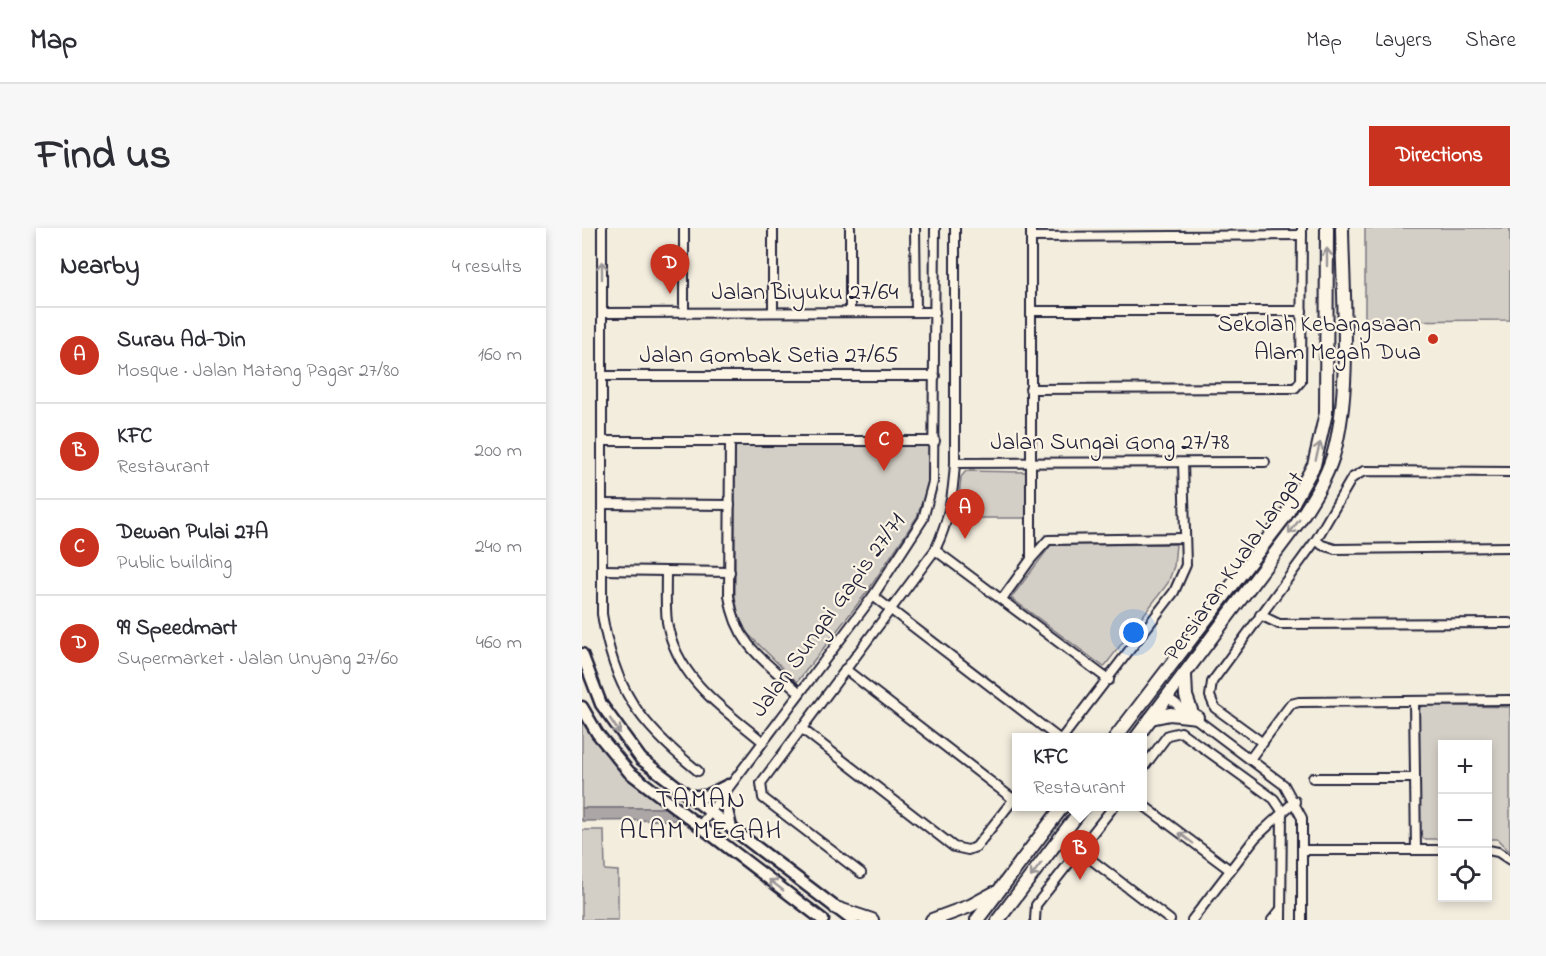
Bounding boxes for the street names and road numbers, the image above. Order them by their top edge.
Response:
street label: Jalan Biyuku 27/64 [712,276,899,312]
street label: Jalan Gombak Setia 27/65 [640,339,899,374]
street label: Jalan Sungai Gong 27/78 [991,426,1229,461]
street label: Persiaran Kuala Langat [1156,465,1314,669]
street label: Jalan Sungai Gapis 27/71 [743,506,915,725]

